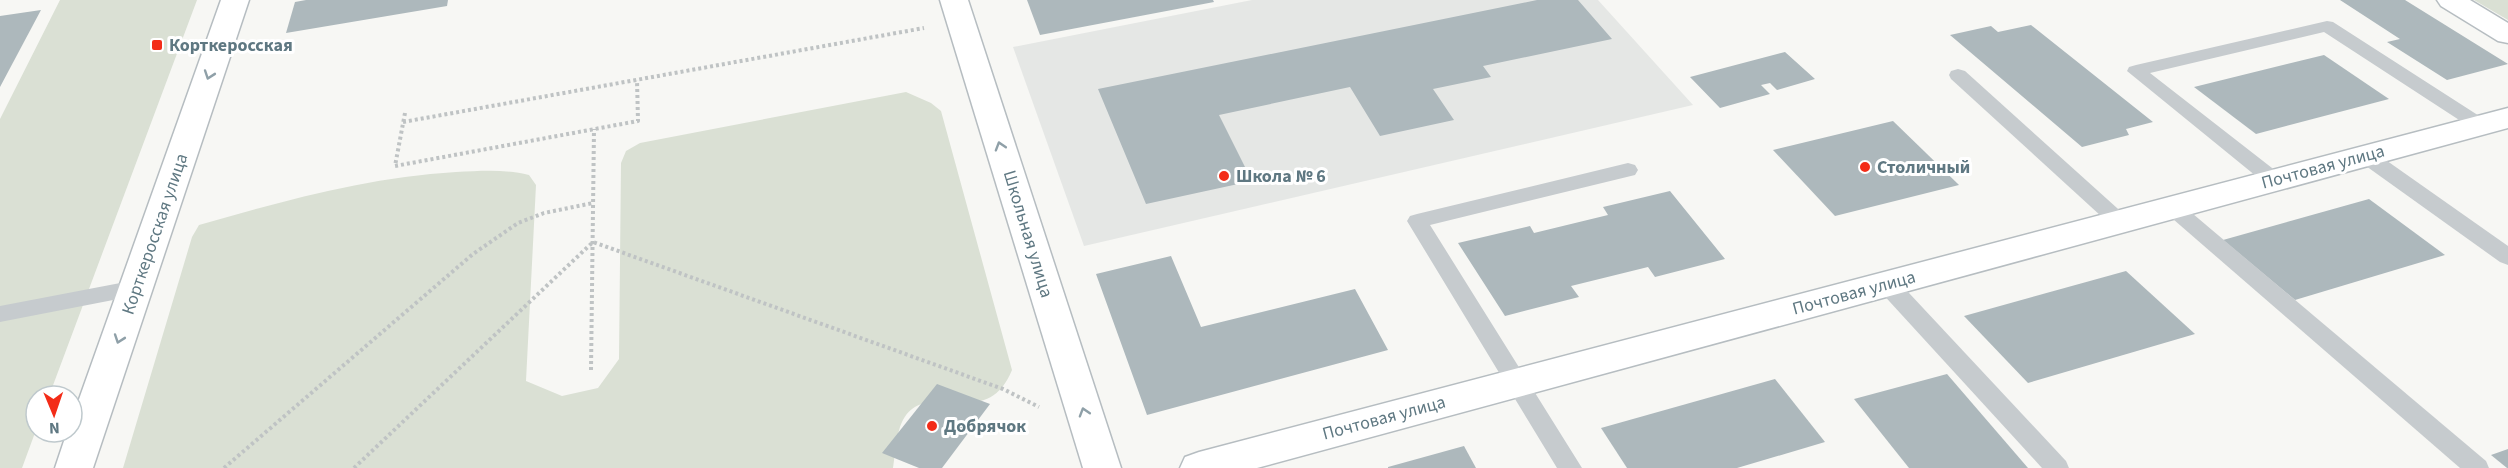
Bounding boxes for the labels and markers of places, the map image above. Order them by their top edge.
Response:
place label: Корткеросская [169,33,293,58]
marker: Корткеросская [150,38,164,52]
place label: Столичный [1877,155,1970,180]
marker: Столичный [1858,160,1872,174]
place label: Школа № 6 [1236,164,1326,189]
marker: Школа № 6 [1217,169,1231,183]
place label: Добрячок [944,414,1026,439]
marker: Добрячок [925,419,939,433]

